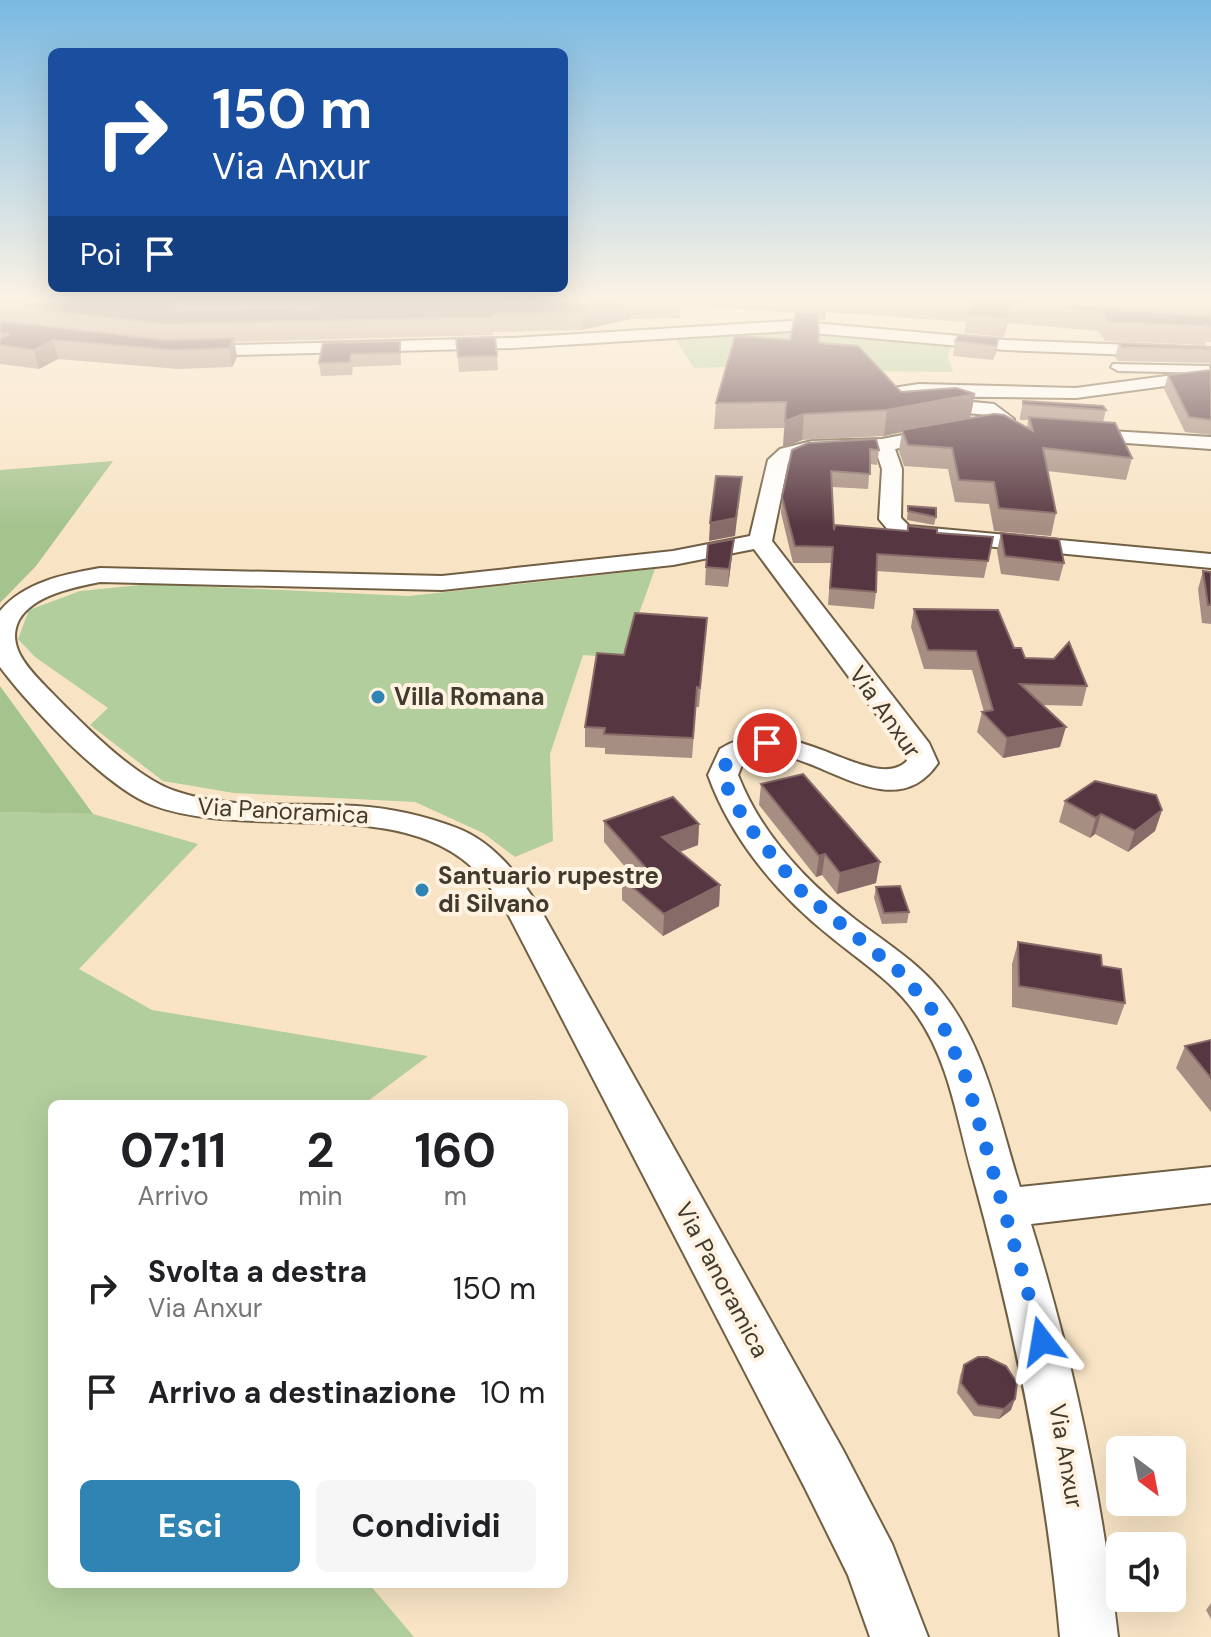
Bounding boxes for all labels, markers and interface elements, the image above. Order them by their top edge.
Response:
text: 150 m [212,72,373,145]
icon: right [80,80,184,184]
text: Via Anxur [212,143,370,190]
icon: arrive [138,232,182,276]
text: Poi [80,235,122,274]
street label: Via Anxur [842,660,928,764]
place label: Villa Romana [394,681,545,712]
marker: Villa Romana [369,688,387,706]
pin [733,709,801,777]
icon: arrive [745,721,789,765]
street label: Via Panoramica [197,791,370,830]
place label: Santuario rupestre di Silvano [438,860,659,919]
marker: Santuario rupestre di Silvano [413,881,431,899]
text: 07:11 [120,1119,226,1182]
text: 2 [307,1119,334,1182]
text: 160 [414,1119,496,1182]
text: Arrivo [137,1179,209,1213]
text: min [298,1179,343,1213]
text: m [444,1179,467,1213]
street label: Via Panoramica [668,1197,776,1363]
text: Svolta a destra [148,1252,367,1291]
icon: right [80,1266,124,1310]
text: 150 m [453,1269,536,1308]
text: Via Anxur [148,1291,262,1325]
position arrow [1000,1299,1084,1383]
icon: arrive [80,1370,124,1414]
text: Arrivo a destinazione [148,1373,457,1412]
text: 10 m [481,1373,545,1412]
street label: Via Anxur [1042,1401,1091,1511]
north arrow [1106,1436,1186,1516]
map controls [1106,1436,1186,1612]
button: Esci [80,1480,300,1572]
button: Condividi [316,1480,536,1572]
button: sound [1106,1532,1186,1612]

